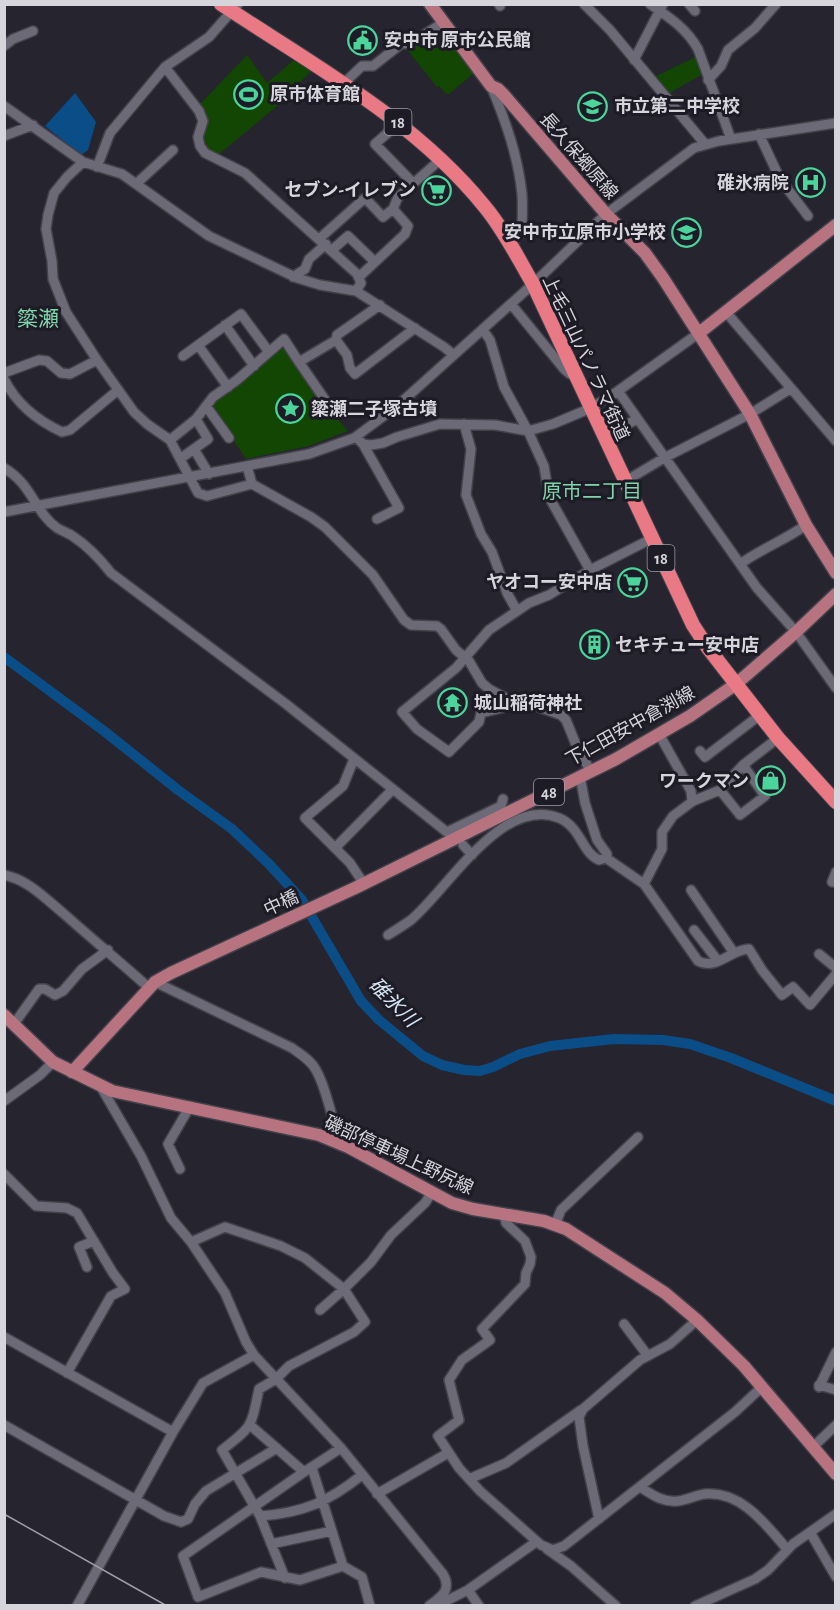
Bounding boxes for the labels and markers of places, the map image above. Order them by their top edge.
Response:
public building icon: 安中市 原市公民館 [347,24,379,56]
place label: 安中市 原市公民館 [384,30,531,50]
sports icon: 原市体育館 [233,78,265,110]
place label: 原市体育館 [270,84,360,104]
school or university icon: 市立第二中学校 [577,90,609,122]
place label: 市立第二中学校 [614,96,740,116]
hospital icon: 碓氷病院 [794,167,826,199]
place label: 碓氷病院 [717,173,789,193]
supermarket icon: セブン-イレブン [421,174,453,206]
place label: セブン-イレブン [285,180,416,200]
school or university icon: 安中市立原市小学校 [671,216,703,248]
place label: 安中市立原市小学校 [504,222,666,242]
place icon: 簗瀬二子塚古墳 [274,393,306,425]
place label: 簗瀬二子塚古墳 [311,399,437,419]
supermarket icon: ヤオコー安中店 [617,566,649,598]
place label: ヤオコー安中店 [486,573,612,592]
building icon: セキチュー安中店 [578,629,610,661]
place label: セキチュー安中店 [615,636,759,655]
temple icon: 城山稲荷神社 [437,687,469,719]
place label: 城山稲荷神社 [474,693,582,713]
shop icon: ワークマン [754,765,786,797]
place label: ワークマン [659,772,749,791]

